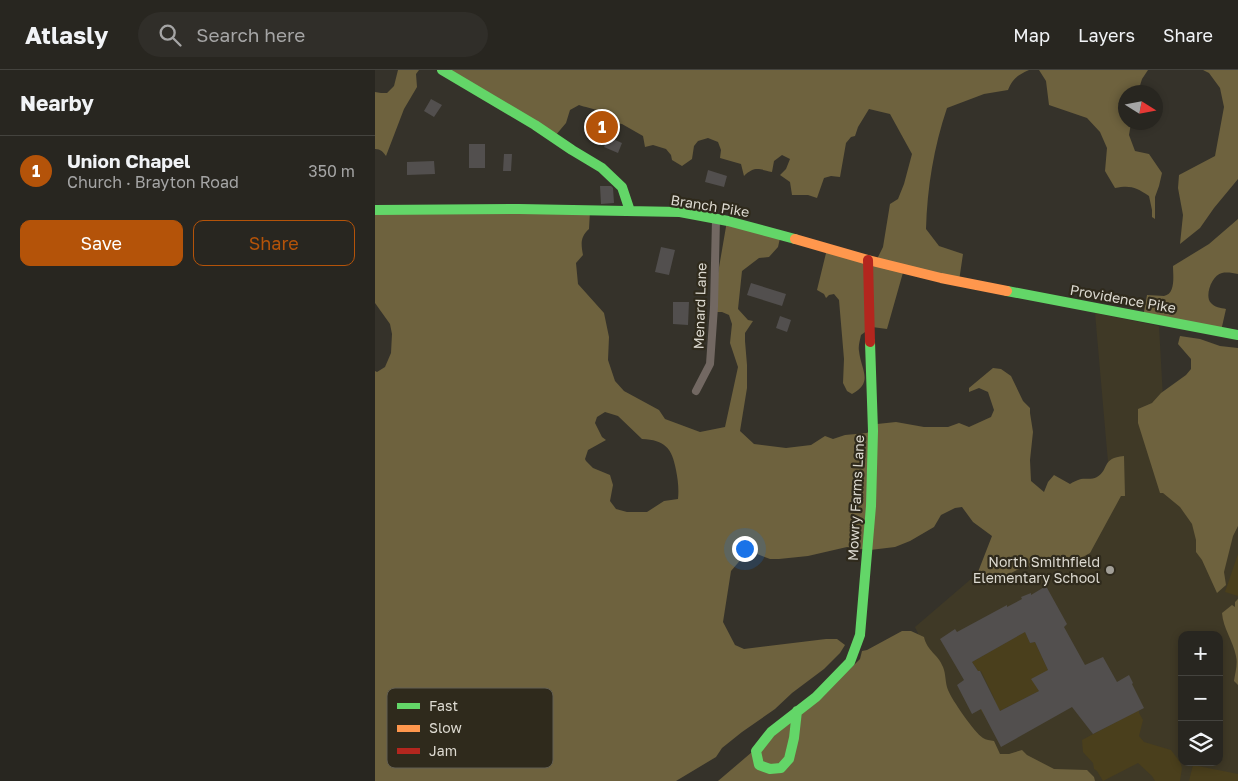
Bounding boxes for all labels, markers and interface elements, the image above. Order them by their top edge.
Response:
search box [138,12,488,57]
text: Atlasly [25,20,108,49]
icon: search [156,21,184,49]
text: Search here [196,23,305,46]
text: Map [1013,24,1050,46]
text: Layers [1078,24,1135,46]
text: Share [1163,24,1213,46]
north arrow [1118,85,1163,130]
text: Nearby [20,90,94,116]
pin: 1 [586,108,618,146]
text: Union Chapel [67,149,190,172]
text: 1 [32,161,40,181]
text: 350 m [308,161,355,181]
text: Church · Brayton Road [67,172,239,192]
street label: Branch Pike [669,191,751,220]
button: Save [20,220,183,266]
button: Share [193,220,355,266]
street label: Menard Lane [689,262,710,350]
street label: Providence Pike [1069,281,1177,316]
street label: Mowry Farms Lane [844,434,867,562]
your location [732,536,758,562]
place label: North Smithfield Elementary School [973,553,1100,586]
marker: North Smithfield Elementary School [1104,564,1116,576]
map controls [1178,631,1223,766]
button: + [1178,631,1223,676]
button: − [1178,676,1223,721]
legend [387,688,553,768]
text: Fast [429,697,458,714]
text: Slow [429,719,462,736]
button: layers [1178,721,1223,766]
text: Jam [429,742,457,759]

